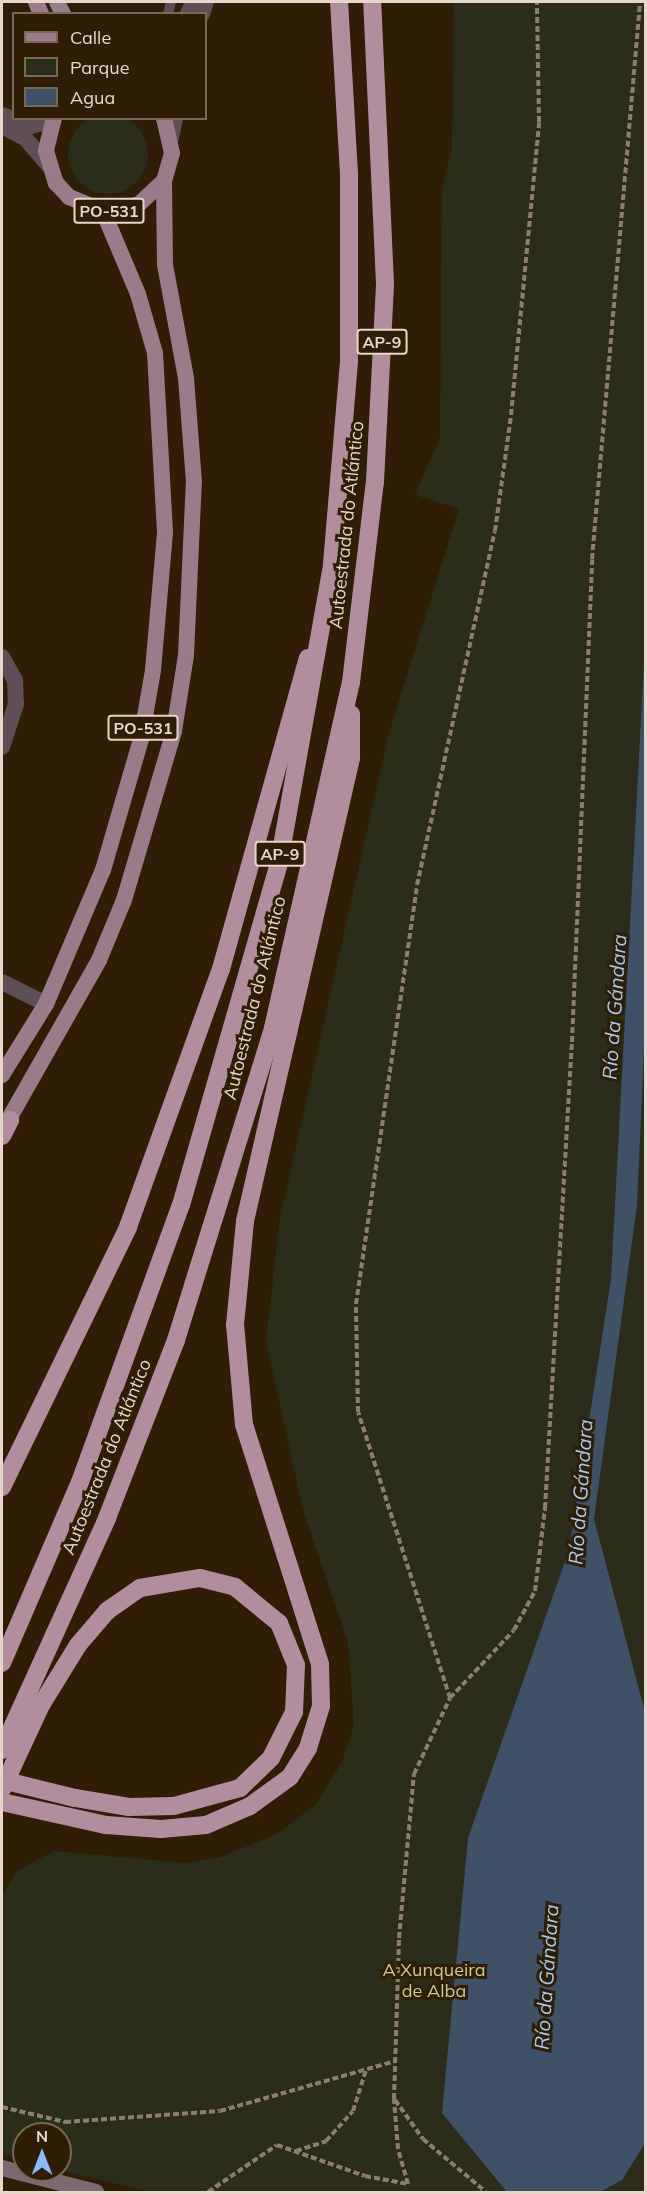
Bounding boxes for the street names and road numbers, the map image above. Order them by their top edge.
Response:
road number: PO-531 [73,198,145,224]
road number: AP-9 [356,329,407,355]
street label: Autoestrada do Atlántico [325,420,369,630]
road number: PO-531 [107,715,179,741]
road number: AP-9 [254,841,306,867]
street label: Autoestrada do Atlántico [219,894,291,1102]
street label: Autoestrada do Atlántico [58,1356,156,1558]

